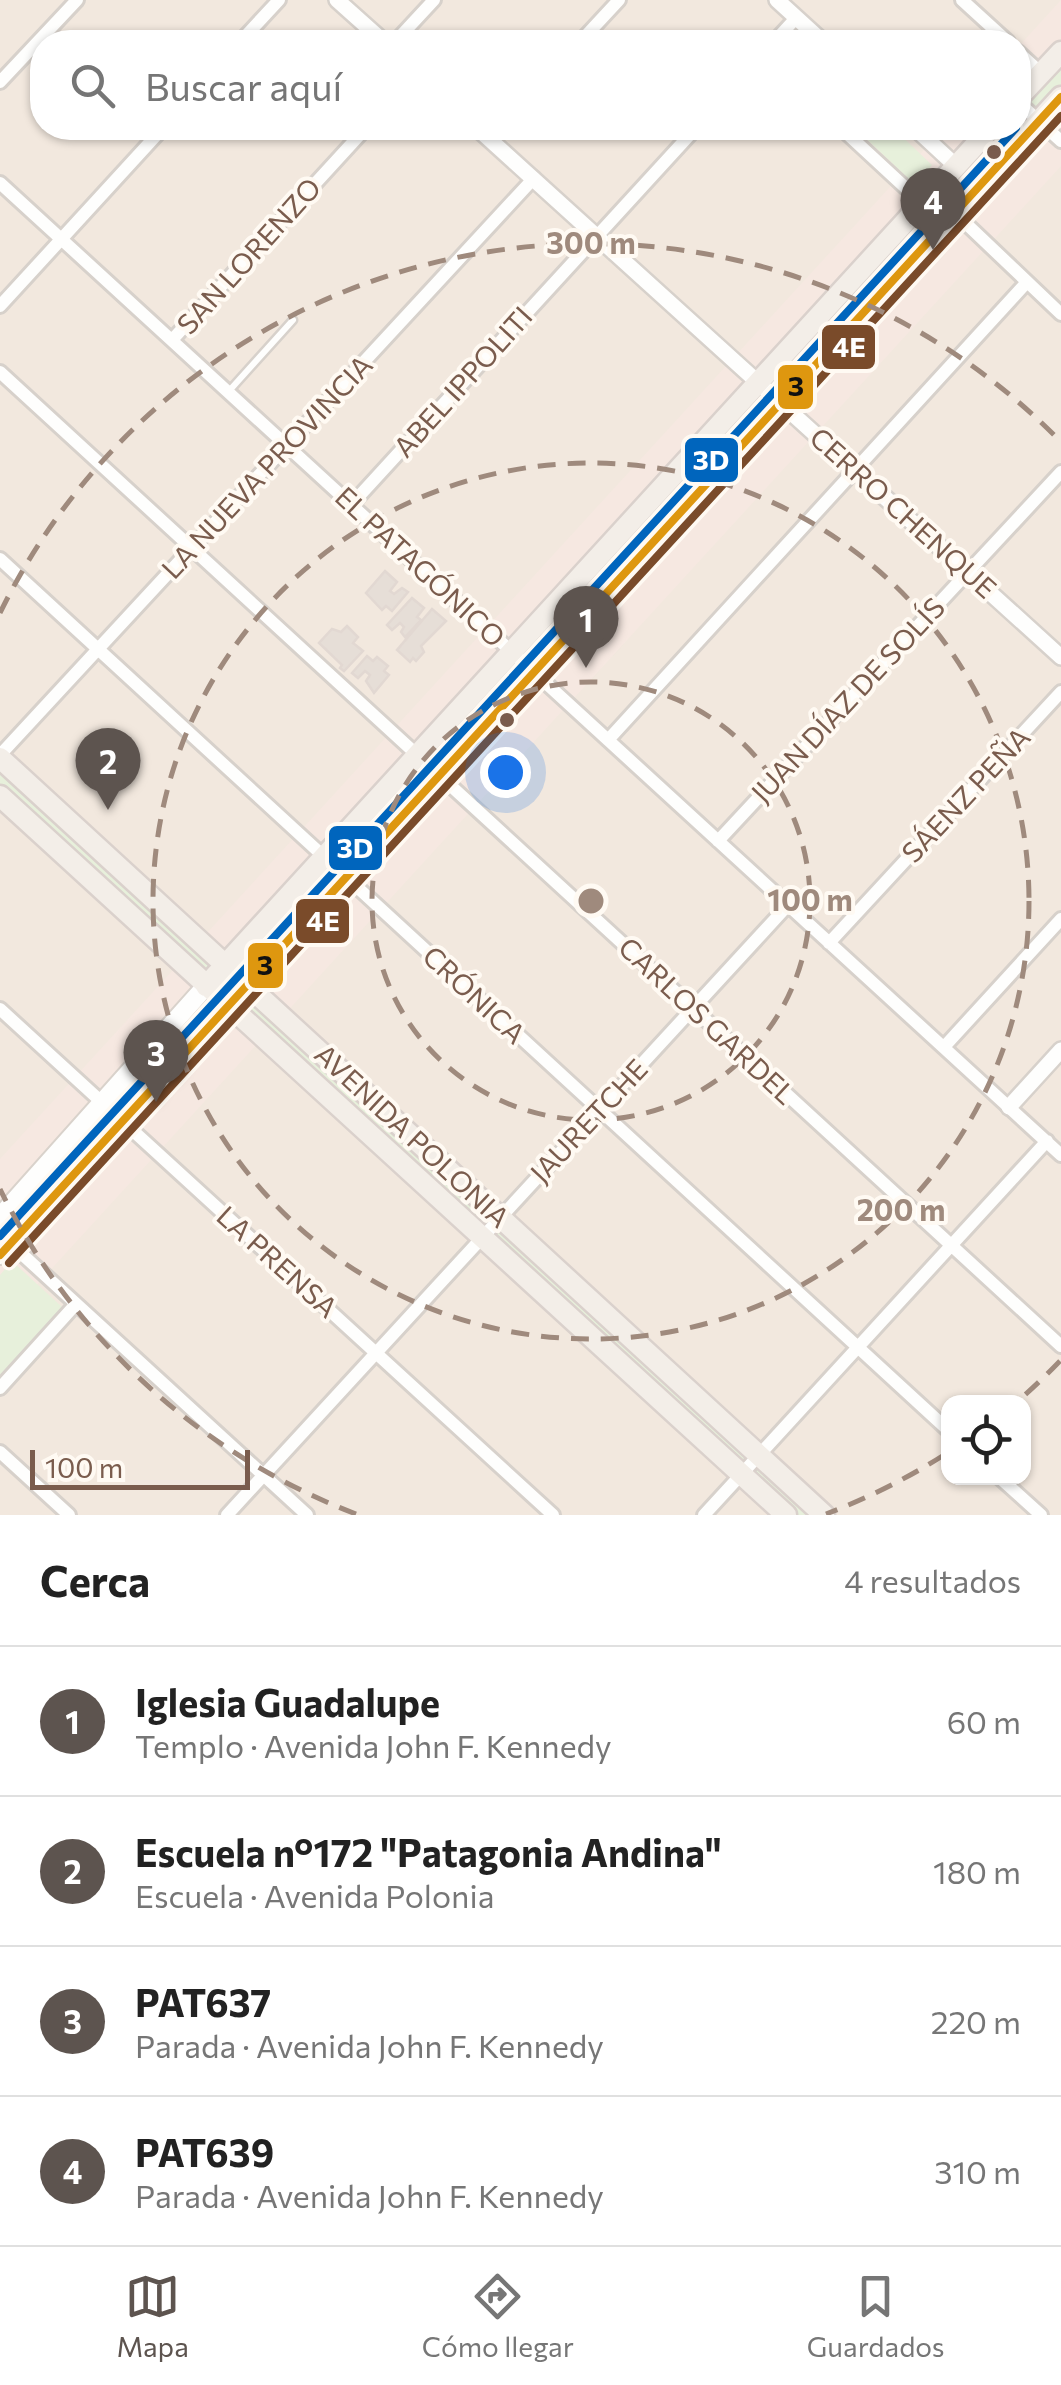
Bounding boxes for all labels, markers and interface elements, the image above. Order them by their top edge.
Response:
search box [30,30,1031,140]
icon: search [65,58,120,113]
text: Buscar aquí [145,62,342,109]
unlabelled marker [984,142,1004,162]
pin: 4 [900,168,966,250]
street label: SAN LORENZO [169,170,327,340]
text: 300 m [546,223,636,260]
street label: ABEL IPPOLITI [386,299,539,464]
line badge: 4E [820,323,877,371]
text: 4E [832,329,866,363]
street label: LA NUEVA PROVINCIA [154,347,379,585]
line badge: 3 [776,363,815,411]
text: 3 [788,368,804,402]
street label: CERRO CHENQUE [803,420,1004,605]
line badge: 3D [683,436,740,484]
text: 3D [693,442,729,476]
street label: EL PATAGÓNICO [329,479,512,654]
pin: 1 [554,586,618,668]
street label: JUAN DÍAZ DE SOLÍS [744,590,951,809]
unlabelled marker [497,710,517,730]
street label: SÁENZ PEÑA [894,720,1036,869]
pin: 2 [76,728,140,810]
your location [480,747,531,798]
line badge: 3D [327,824,384,872]
text: 3D [337,830,373,864]
text: 100 m [767,880,853,917]
centre of rings [573,883,609,919]
line badge: 4E [294,897,351,945]
text: 4E [306,903,340,937]
street label: CARLOS GARDEL [612,930,803,1111]
street label: CRÓNICA [416,938,533,1050]
line badge: 3 [246,941,285,990]
text: 3 [257,947,273,981]
pin: 3 [124,1020,188,1102]
street label: AVENIDA POLONIA [308,1036,517,1234]
street label: JAURETCHE [523,1052,654,1189]
text: 200 m [857,1190,945,1227]
street label: LA PRENSA [210,1198,345,1324]
map controls [941,1395,1031,1485]
button: locate [941,1395,1031,1485]
scale bar [30,1445,250,1490]
text: 100 m [45,1450,123,1484]
text: Cerca [40,1554,150,1606]
text: 4 resultados [844,1560,1021,1600]
text: Iglesia Guadalupe [135,1678,440,1725]
text: 1 [65,1701,80,1741]
text: 60 m [947,1701,1021,1741]
text: Templo · Avenida John F. Kennedy [135,1725,612,1765]
text: Escuela n°172 "Patagonia Andina" [135,1828,722,1875]
text: 2 [63,1851,82,1891]
text: 180 m [933,1851,1021,1891]
text: Escuela · Avenida Polonia [135,1875,494,1915]
text: PAT637 [135,1978,271,2025]
text: 3 [63,2001,82,2041]
text: 220 m [931,2001,1021,2041]
text: Parada · Avenida John F. Kennedy [135,2025,604,2065]
text: PAT639 [135,2128,274,2175]
text: 4 [63,2151,82,2191]
text: 310 m [934,2151,1021,2191]
text: Parada · Avenida John F. Kennedy [135,2175,604,2215]
tab: Mapa [116,2269,189,2363]
tab: Cómo llegar [422,2269,574,2363]
tab: Guardados [807,2269,945,2363]

